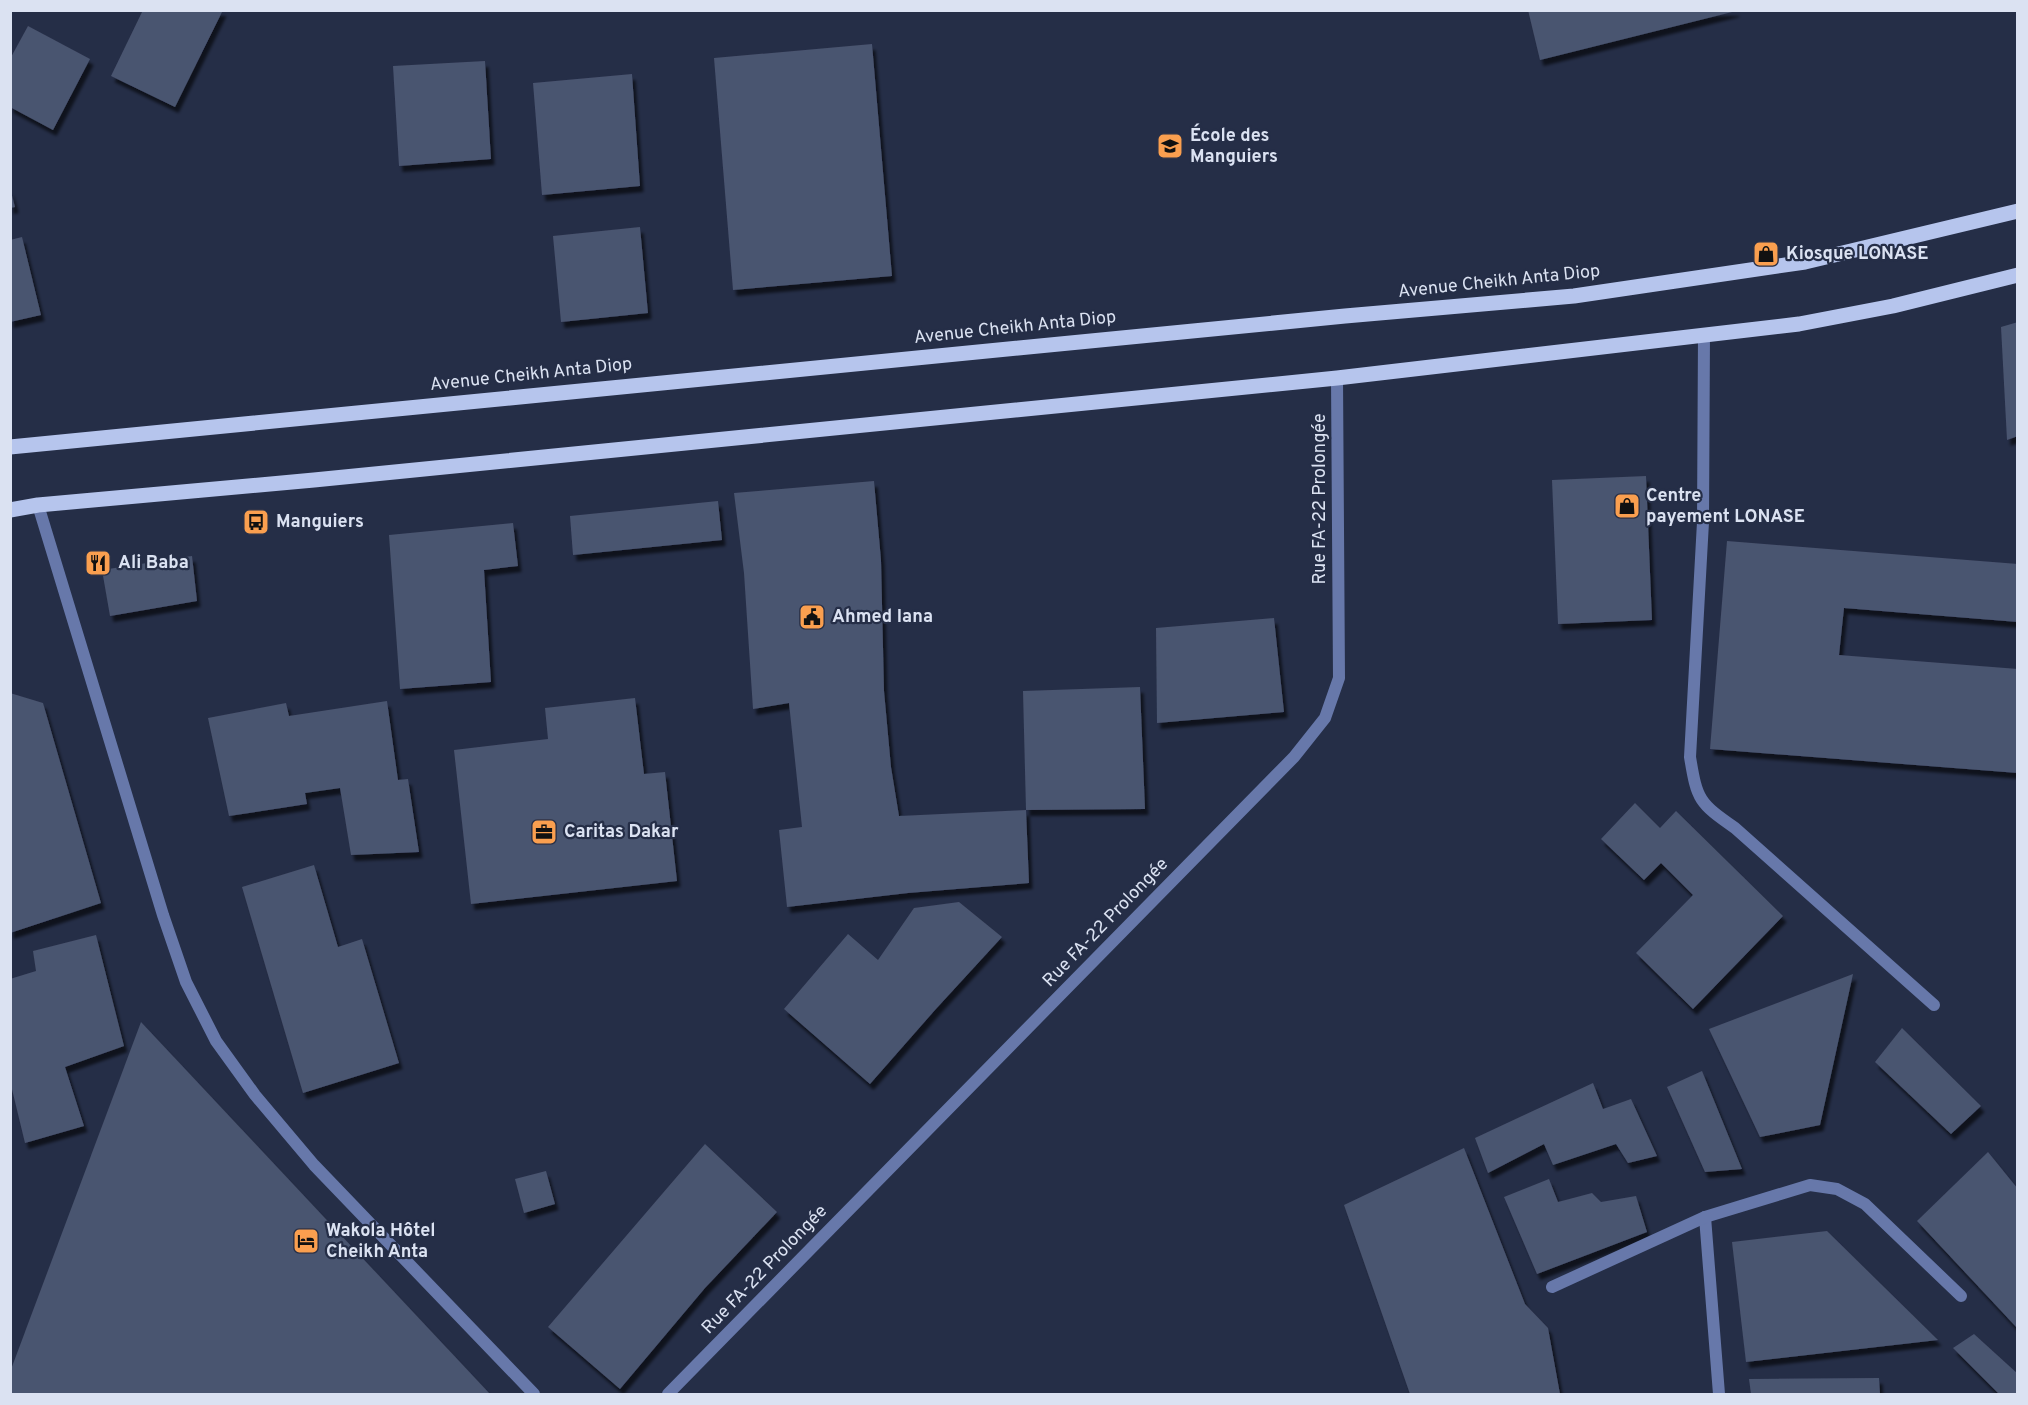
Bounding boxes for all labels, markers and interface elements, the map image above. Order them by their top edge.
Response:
place label: École des Manguiers [1190,123,1278,169]
school or university icon: École des Manguiers [1155,131,1185,161]
shop icon: Kiosque LONASE [1751,239,1781,269]
place label: Kiosque LONASE [1786,243,1929,266]
street label: Avenue Cheikh Anta Diop [1397,260,1601,304]
street label: Avenue Cheikh Anta Diop [913,306,1117,350]
street label: Avenue Cheikh Anta Diop [429,353,633,397]
street label: Rue FA-22 Prolongée [1309,413,1332,585]
place label: Centre payement LONASE [1646,485,1805,529]
shop icon: Centre payement LONASE [1612,491,1642,521]
bus stop icon: Manguiers [241,507,271,537]
place label: Manguiers [276,511,364,534]
restaurant icon: Ali Baba [83,548,113,578]
place label: Ali Baba [118,552,189,575]
public building icon: Ahmed Iana [797,602,827,632]
place label: Ahmed Iana [832,606,933,629]
office icon: Caritas Dakar [529,817,559,847]
place label: Caritas Dakar [564,821,679,844]
street label: Rue FA-22 Prolongée [1038,853,1174,993]
street label: Rue FA-22 Prolongée [697,1200,833,1340]
place label: Wakola Hôtel Cheikh Anta [326,1220,436,1264]
hotel icon: Wakola Hôtel Cheikh Anta [291,1226,321,1256]

